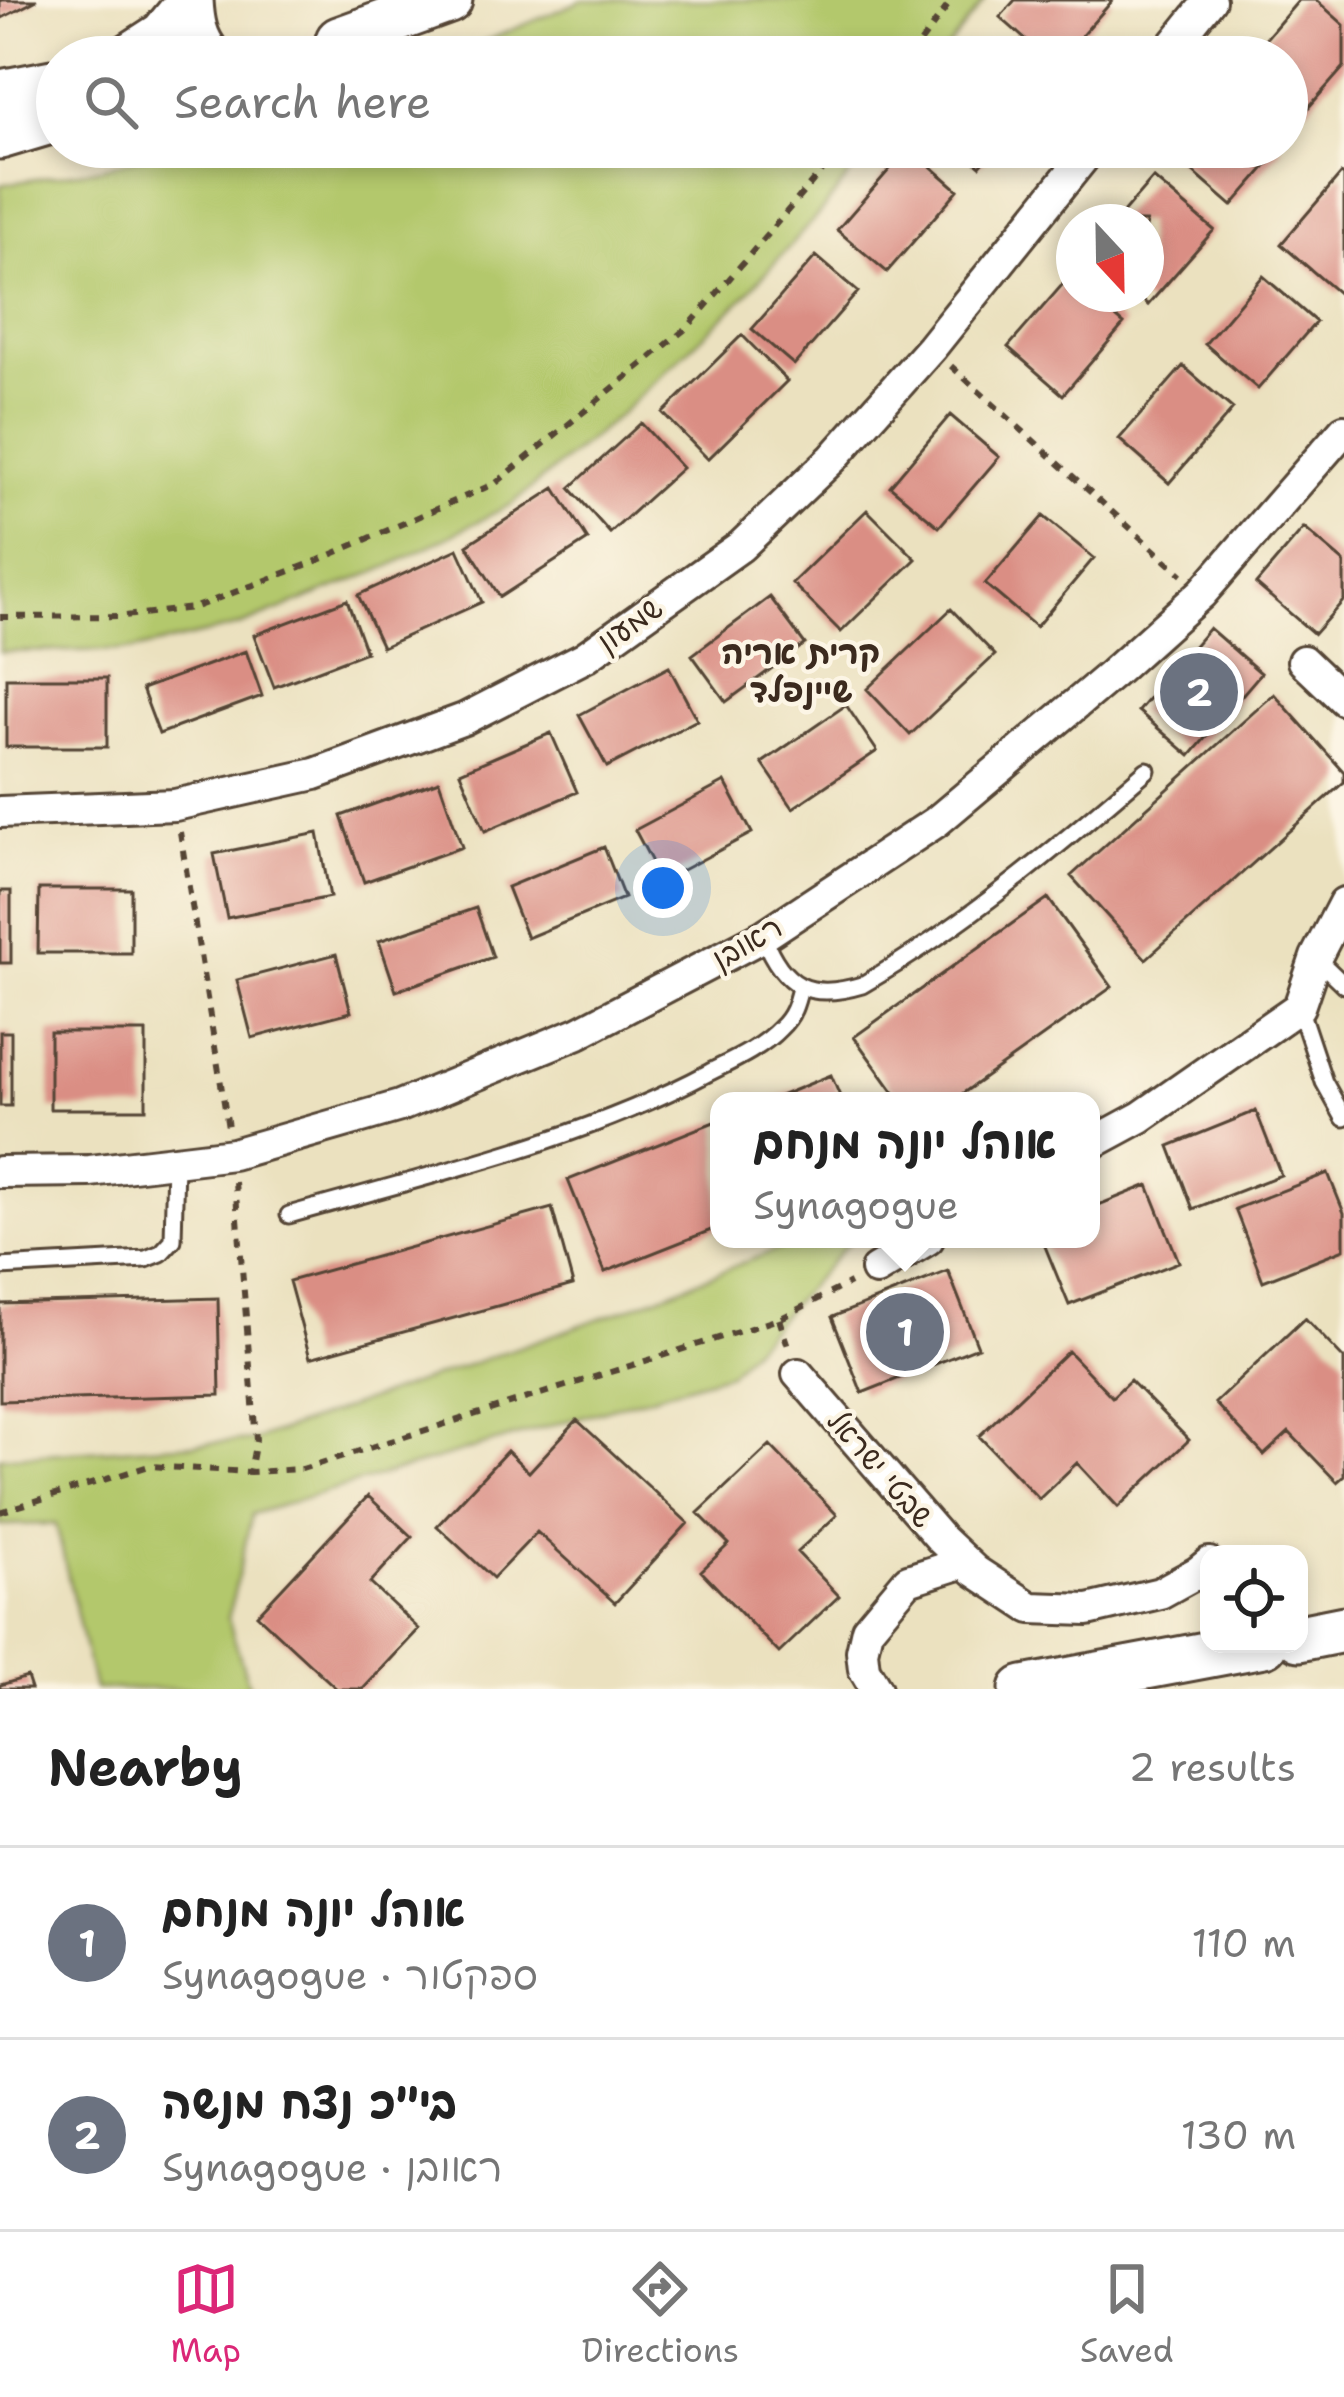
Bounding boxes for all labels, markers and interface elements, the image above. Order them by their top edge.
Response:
search box [36,36,1308,168]
icon: search [78,69,144,135]
text: Search here [174,72,431,132]
north arrow [1056,204,1164,312]
street label: שמעון [589,587,671,662]
district label: קרית אריה שיינפלד [722,630,880,713]
pin: 2 [1160,647,1238,737]
your location [633,858,693,918]
street label: ראובן [704,906,789,979]
popup [710,1092,1100,1248]
text: אוהל יונה מנחם [753,1112,1057,1172]
text: Synagogue [753,1179,959,1231]
pin: 1 [866,1287,944,1377]
street label: שבטי ישראל [818,1401,943,1536]
map controls [1200,1545,1308,1653]
button: locate [1200,1545,1308,1653]
text: Nearby [48,1733,243,1801]
text: 2 results [1129,1741,1296,1793]
text: אוהל יונה מנחם [162,1880,465,1940]
text: 1 [78,1917,96,1969]
text: 110 m [1192,1917,1296,1969]
text: Synagogue · ספקטור [162,1949,538,2001]
text: בי"כ נצח מנשה [162,2072,457,2132]
text: 2 [73,2109,101,2161]
text: 130 m [1181,2109,1296,2161]
text: Synagogue · ראובן [162,2141,502,2193]
tab: Map [170,2256,241,2373]
tab: Directions [582,2256,739,2373]
tab: Saved [1080,2256,1174,2373]

